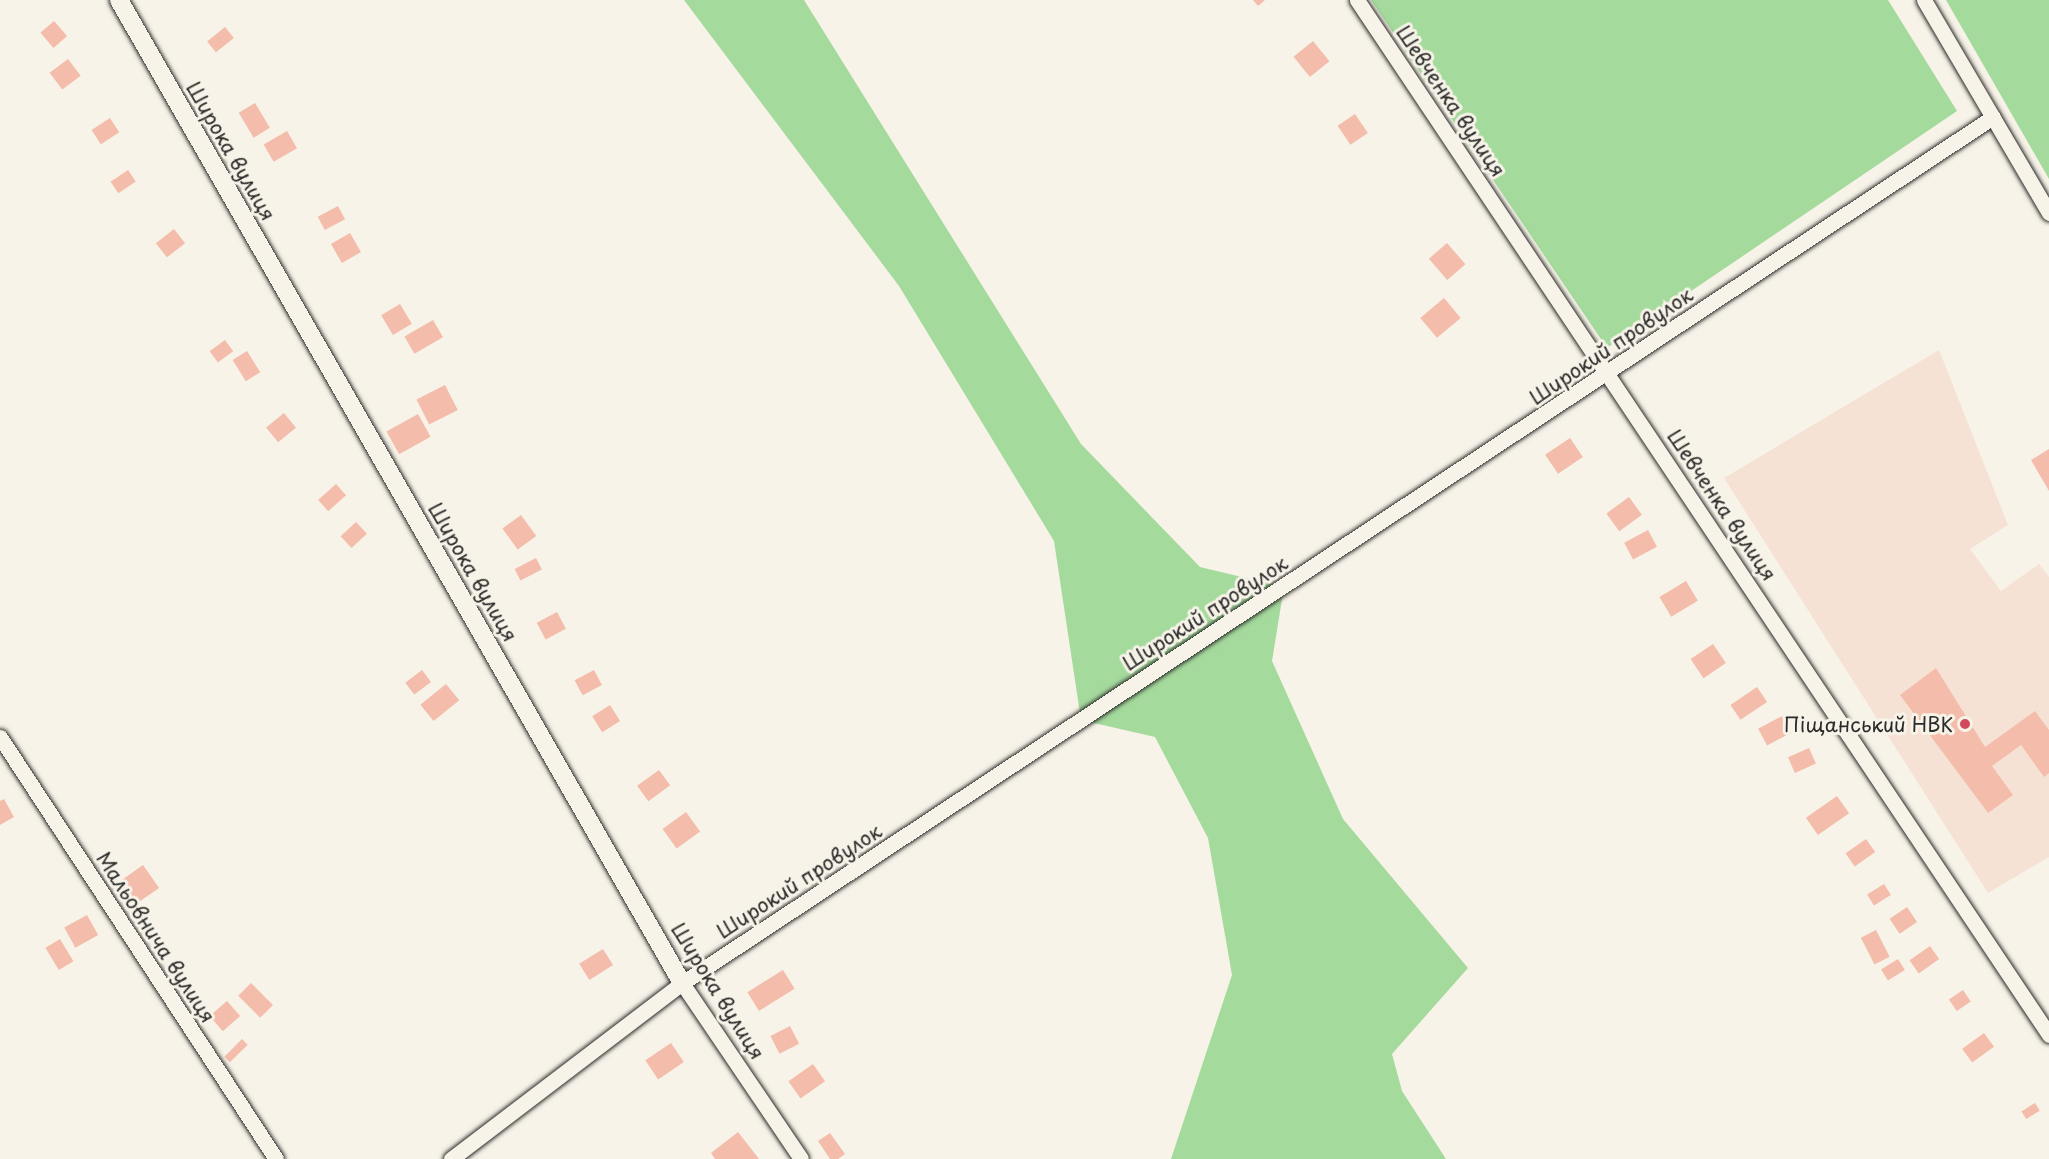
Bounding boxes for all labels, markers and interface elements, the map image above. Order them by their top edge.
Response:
street label: Шевченка вулиця [1391,20,1511,182]
street label: Широка вулиця [181,77,281,225]
street label: Широкий провулок [1525,283,1697,409]
street label: Шевченка вулиця [1662,424,1782,586]
street label: Широка вулиця [423,498,523,646]
street label: Широкий провулок [1118,551,1292,675]
place label: Піщанський НВК [1782,712,1953,736]
marker: Піщанський НВК [1958,717,1972,731]
street label: Широкий провулок [712,819,886,943]
street label: Мальовнича вулиця [91,847,221,1027]
street label: Широка вулиця [666,918,770,1064]

